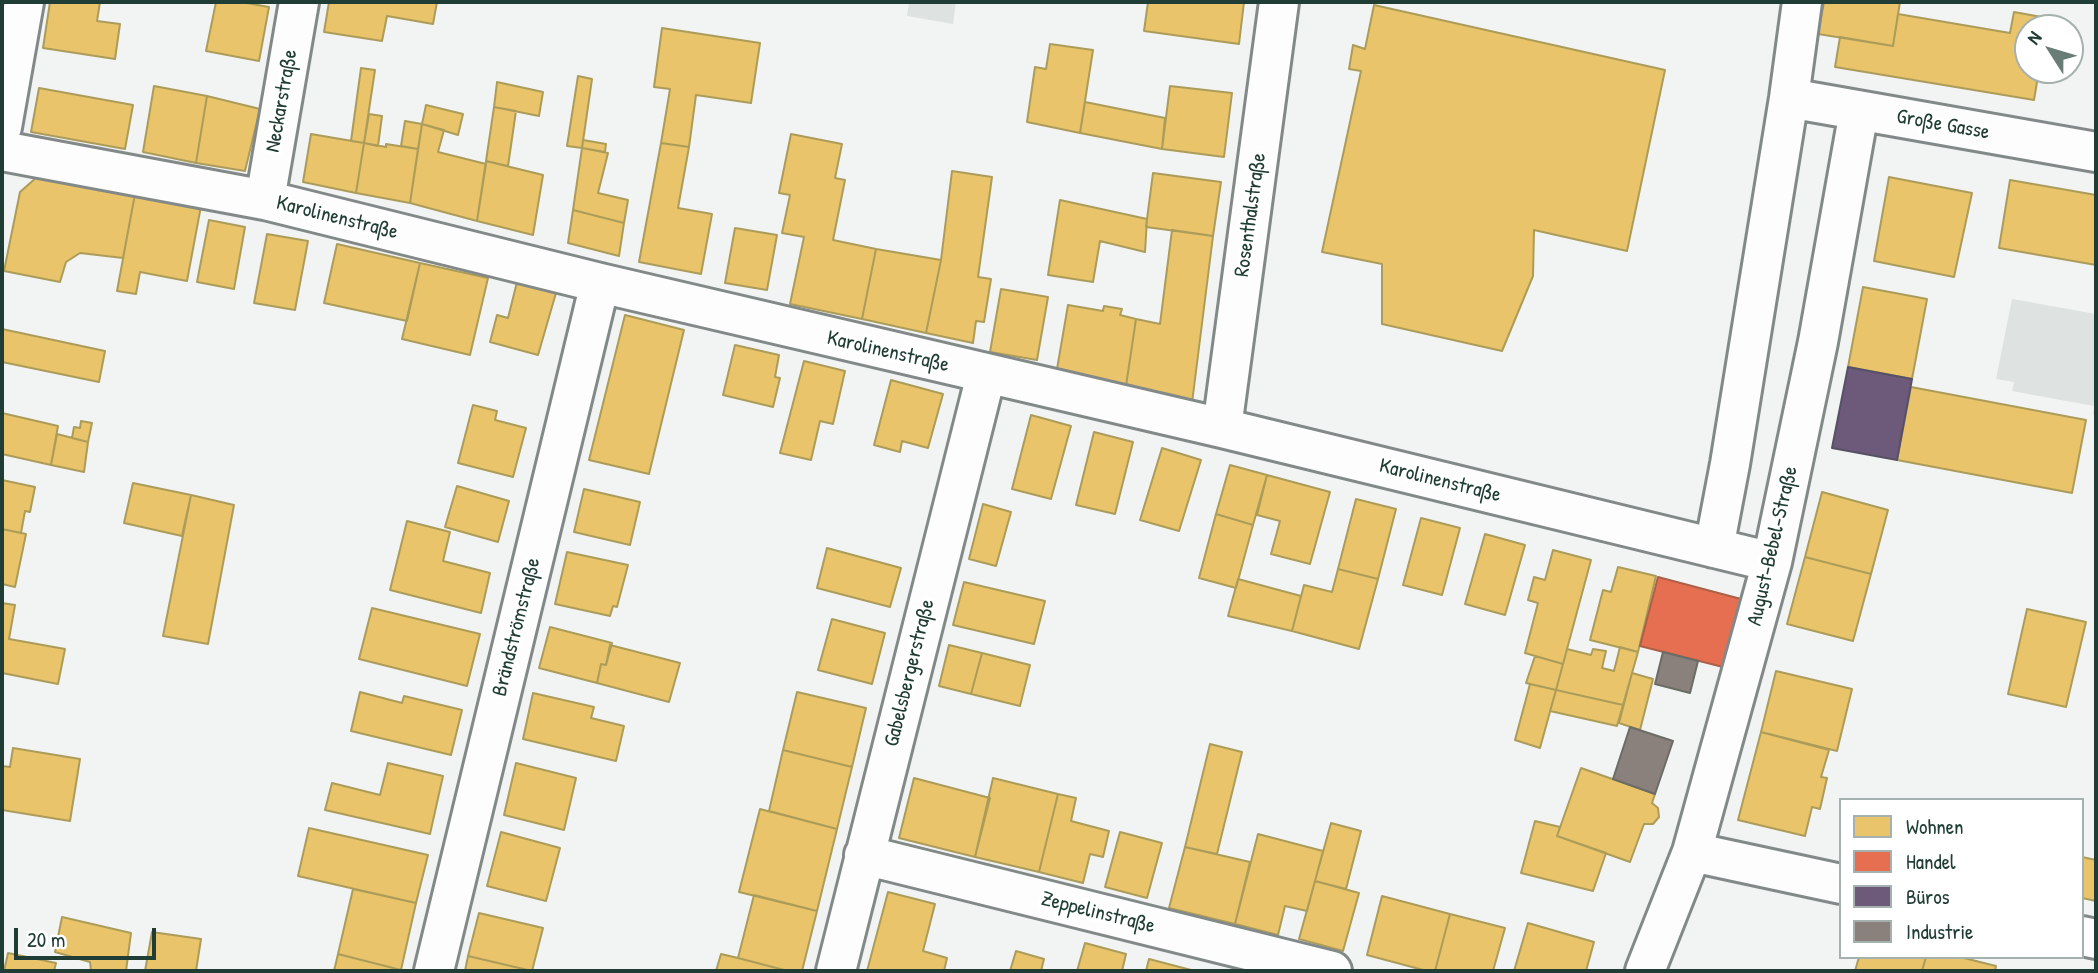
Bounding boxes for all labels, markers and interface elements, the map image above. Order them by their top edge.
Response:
north arrow [2014,14,2084,84]
text: N [2020,26,2047,49]
street label: Neckarstraße [261,48,303,154]
street label: Große Gasse [1895,104,1991,146]
street label: Rosenthalstraße [1230,151,1272,279]
street label: Karolinenstraße [274,191,400,245]
street label: Karolinenstraße [825,326,951,378]
street label: Karolinenstraße [1377,454,1503,508]
street label: August-Bebel-Straße [1742,464,1804,628]
street label: Brändströmstraße [488,555,546,699]
street label: Gabelsbergerstraße [880,597,940,749]
legend [1839,798,2084,959]
text: Wohnen [1906,812,1964,841]
text: Handel [1906,847,1956,876]
text: Büros [1906,882,1950,911]
street label: Zeppelinstraße [1039,887,1157,939]
scale bar [18,914,159,958]
text: Industrie [1906,917,1973,946]
text: 20 m [27,925,65,954]

